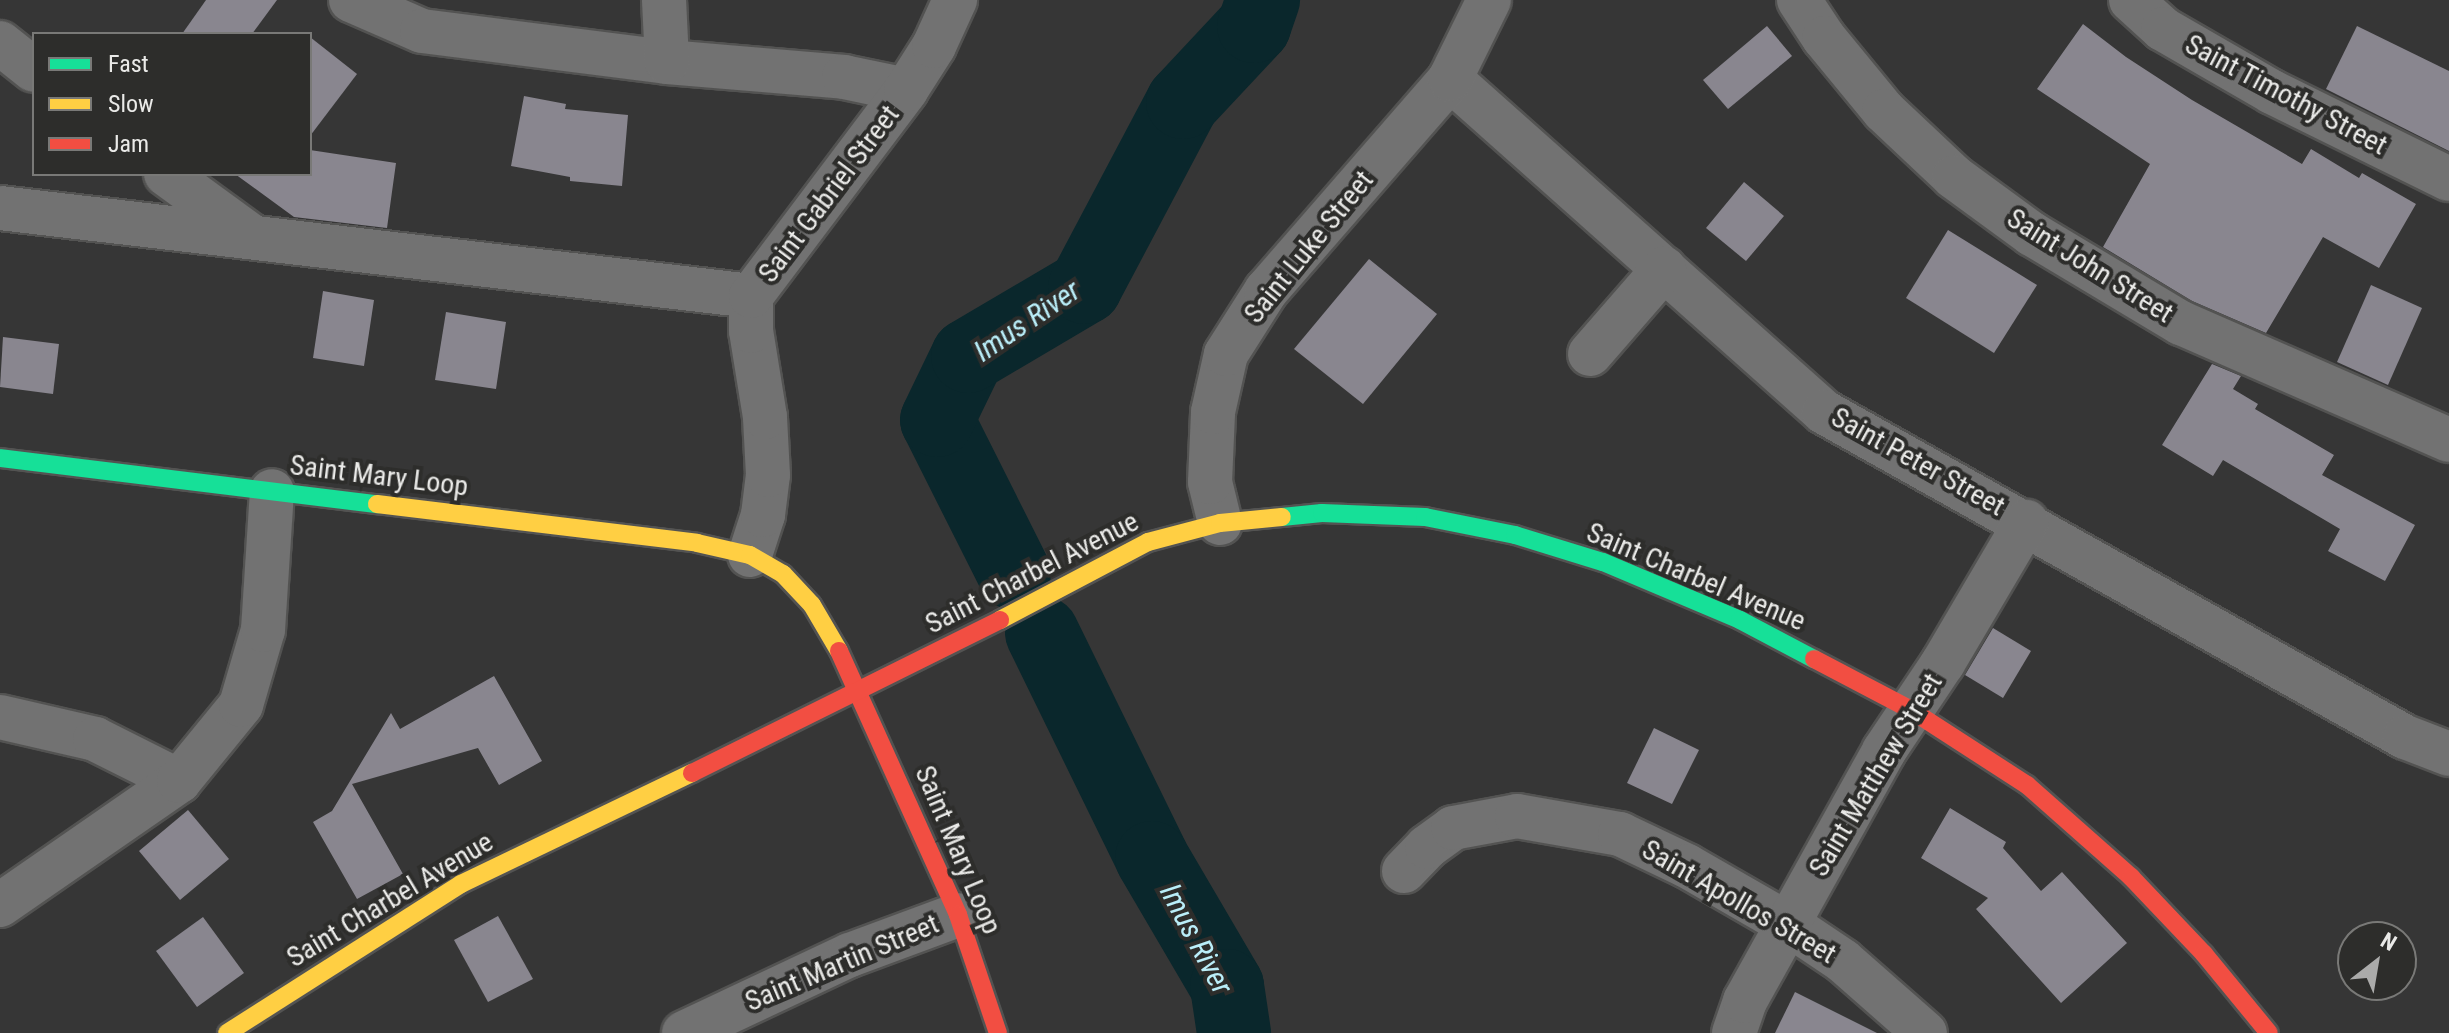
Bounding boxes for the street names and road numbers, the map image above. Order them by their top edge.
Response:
street label: Saint Timothy Street [2179,28,2393,162]
street label: Saint Gabriel Street [752,99,906,289]
street label: Saint Luke Street [1237,164,1381,330]
street label: Saint John Street [2001,202,2179,330]
street label: Saint Peter Street [1825,401,2011,523]
street label: Saint Mary Loop [288,448,470,504]
street label: Saint Charbel Avenue [920,505,1144,641]
street label: Saint Charbel Avenue [1582,516,1810,638]
street label: Saint Matthew Street [1802,667,1950,883]
street label: Saint Mary Loop [908,761,1008,939]
street label: Saint Charbel Avenue [281,825,499,975]
street label: Saint Apollos Street [1636,833,1842,971]
street label: Saint Martin Street [740,907,944,1019]

